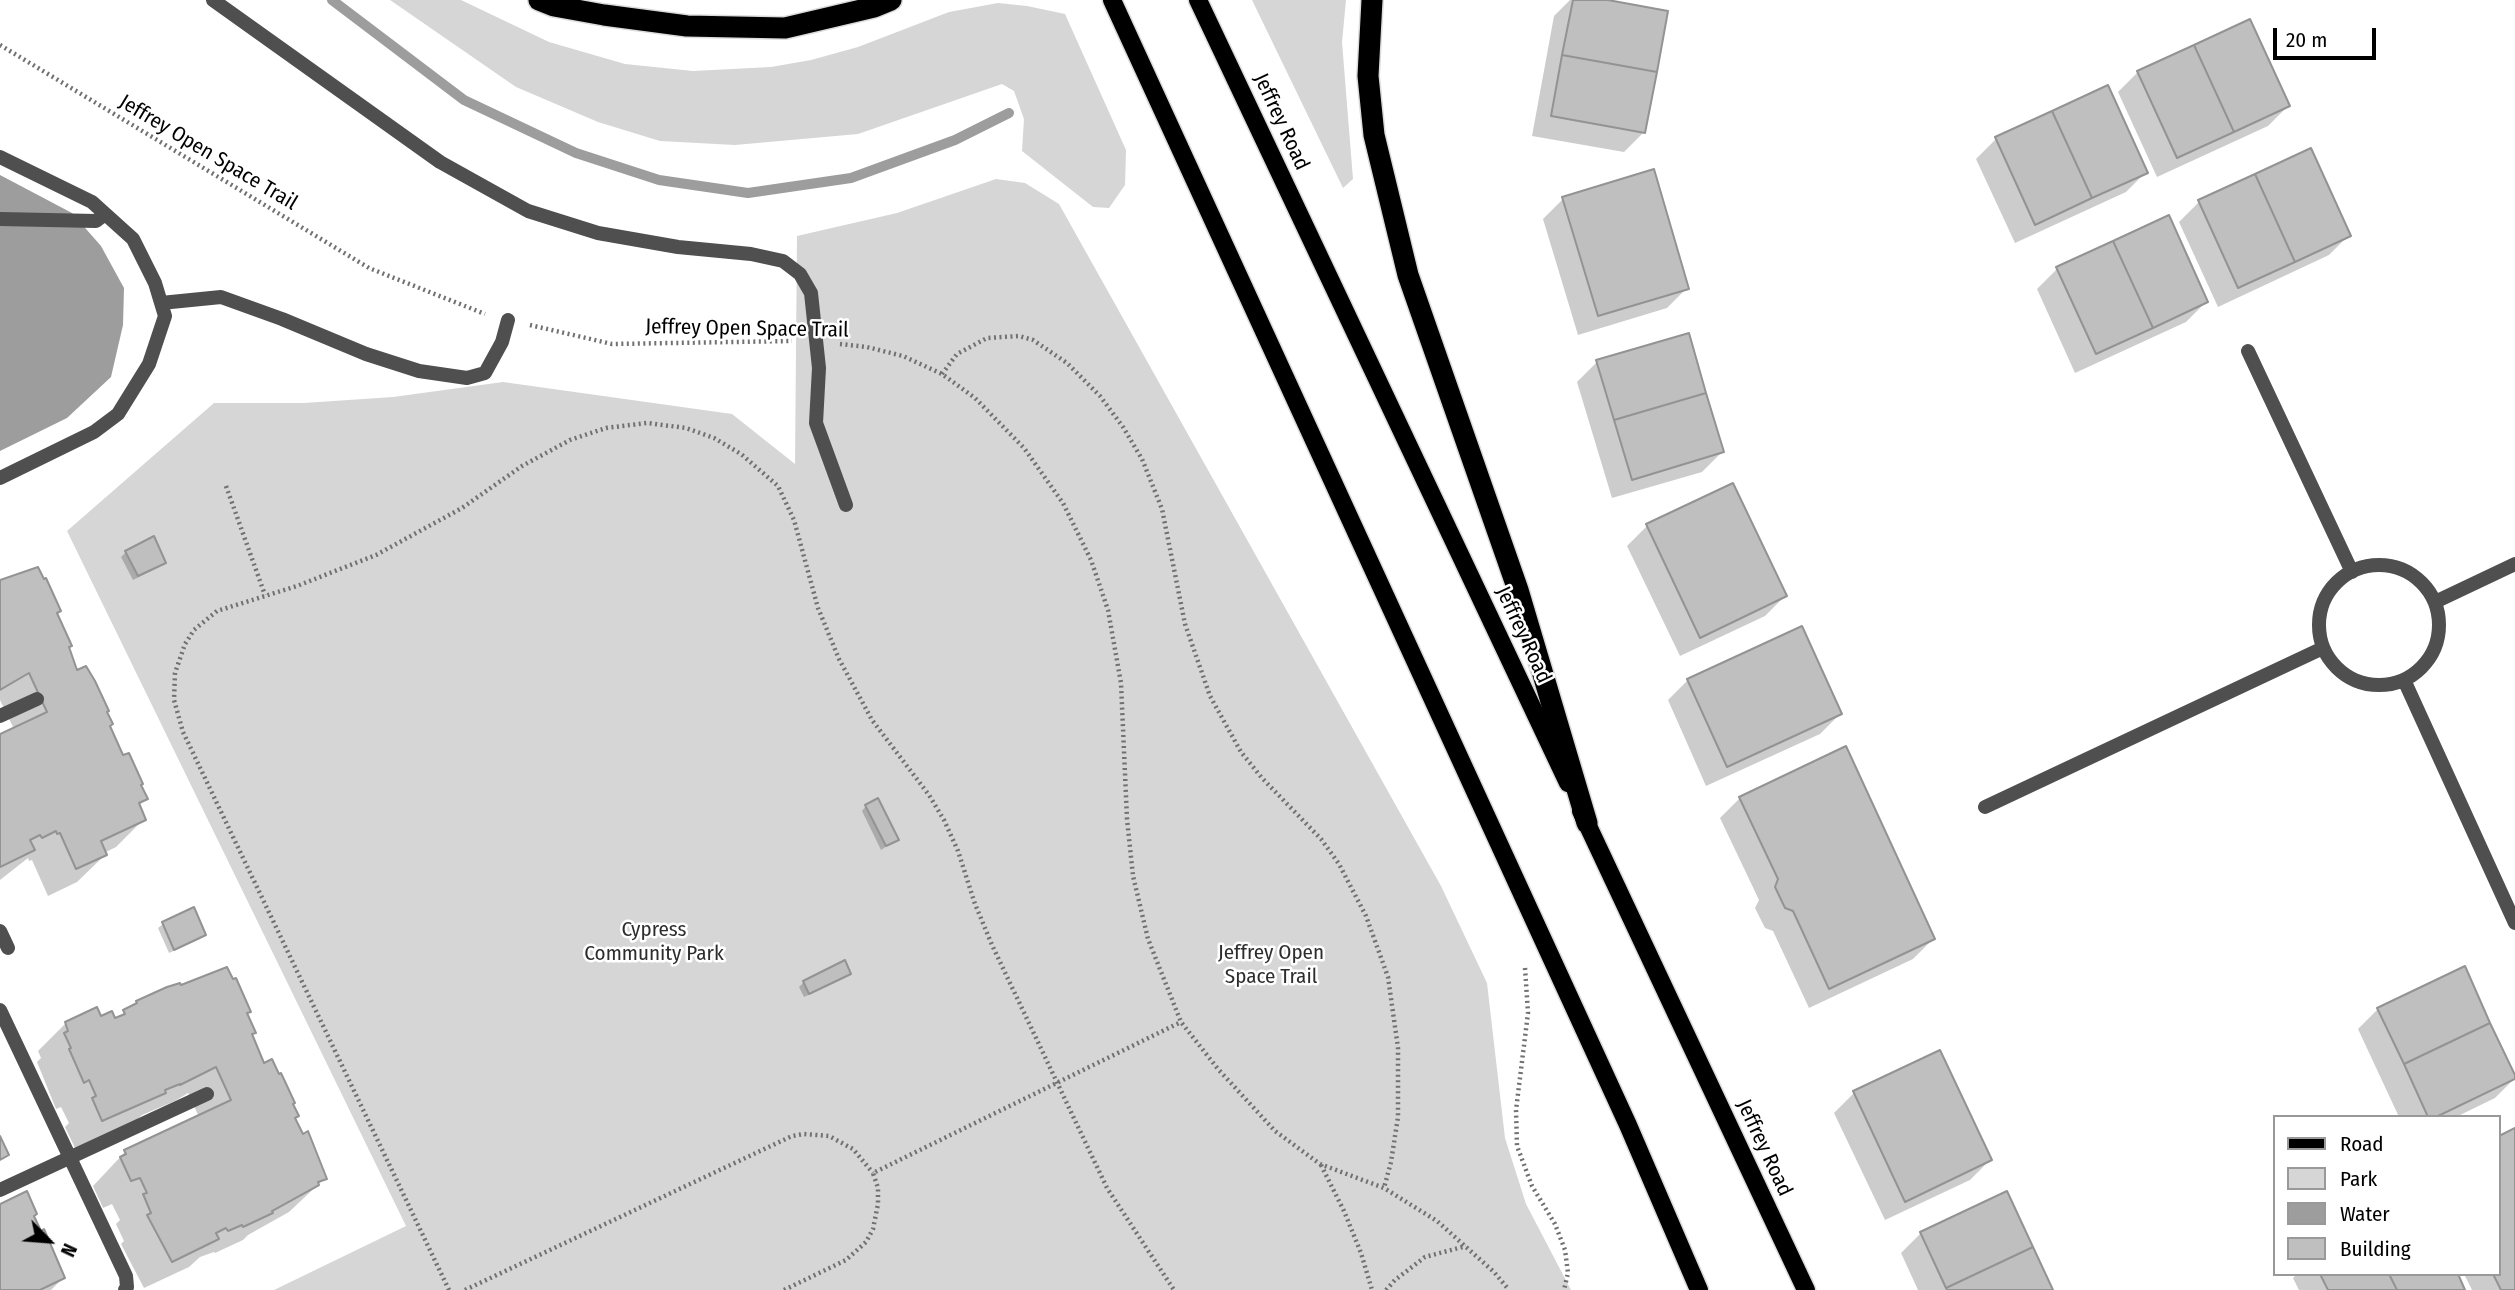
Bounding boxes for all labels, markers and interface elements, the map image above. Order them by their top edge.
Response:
scale bar [2277,14,2380,58]
text: 20 m [2286,27,2327,53]
street label: Jeffrey Road [1248,70,1314,174]
street label: Jeffrey Open Space Trail [114,90,302,216]
street label: Jeffrey Open Space Trail [645,315,849,343]
street label: Jeffrey Road [1490,583,1556,687]
park label: Cypress Community Park [584,917,724,967]
park label: Jeffrey Open Space Trail [1218,940,1324,990]
street label: Jeffrey Road [1731,1096,1797,1200]
legend [2274,1115,2501,1276]
text: Road [2340,1131,2384,1157]
text: Park [2340,1166,2377,1192]
text: Water [2340,1201,2390,1227]
north arrow [14,1206,84,1276]
text: Building [2340,1236,2411,1262]
text: N [56,1240,81,1260]

